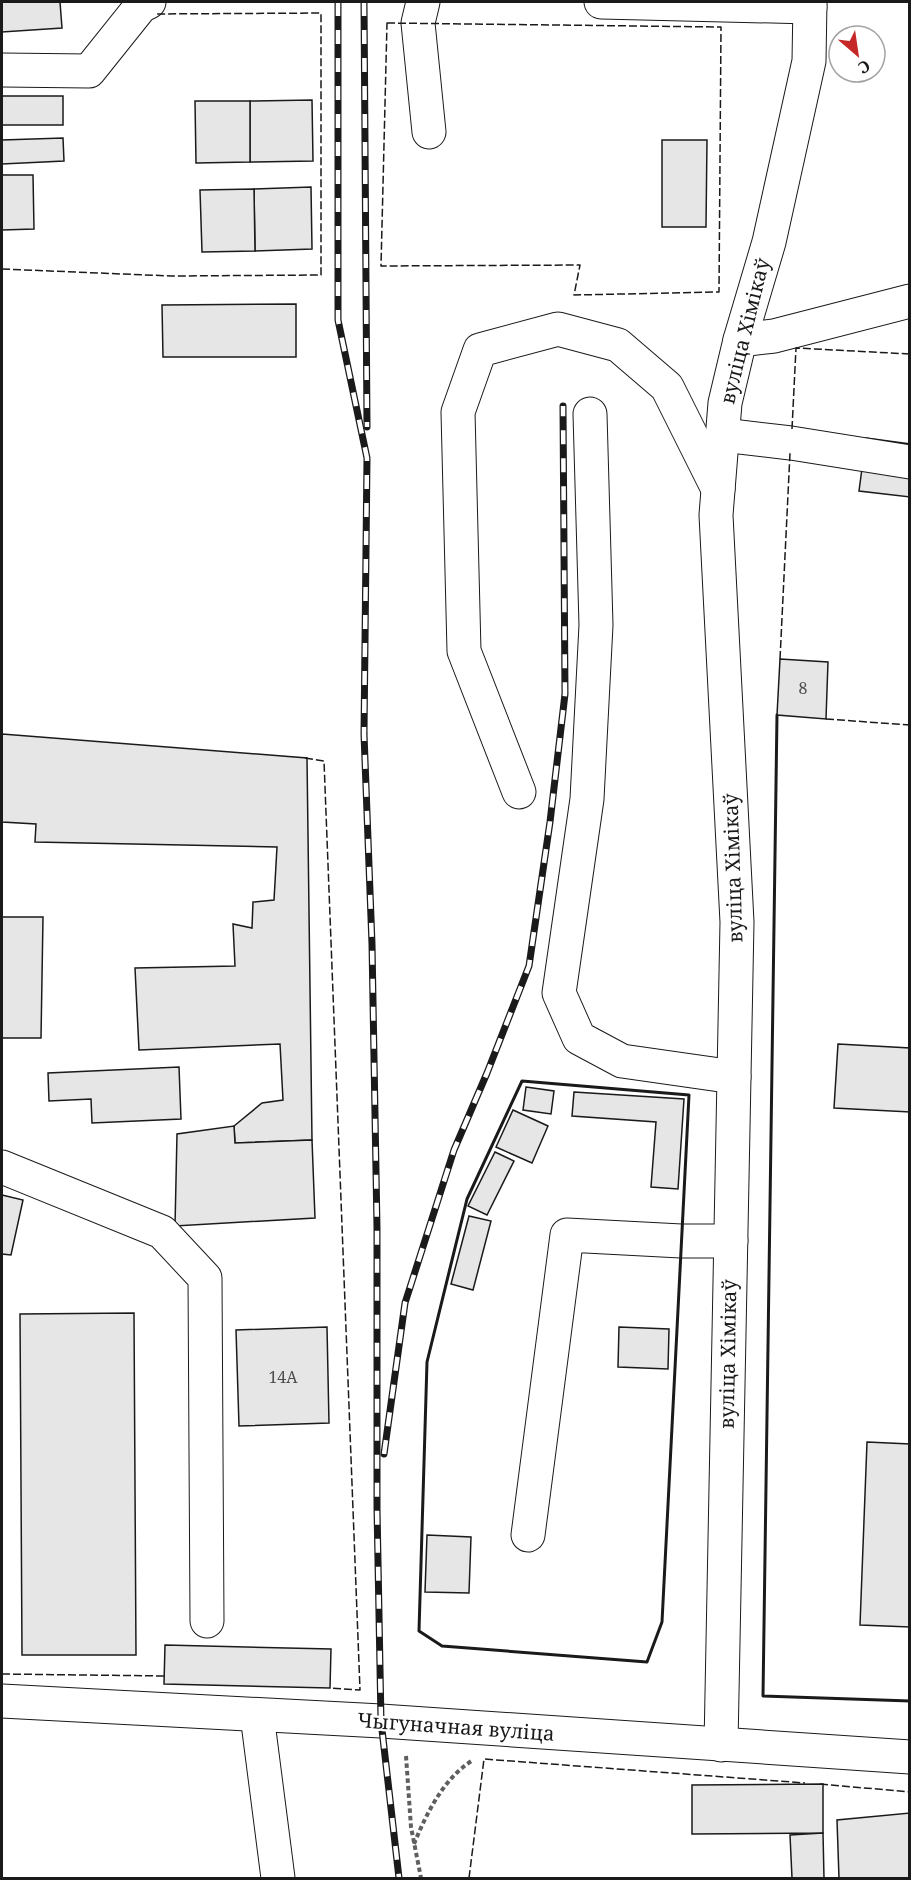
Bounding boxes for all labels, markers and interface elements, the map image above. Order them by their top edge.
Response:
north arrow [827,24,887,84]
text: С [854,55,874,79]
street label: вуліца Хімікаў [713,254,776,407]
house number: 8 [799,677,808,699]
street label: вуліца Хімікаў [716,792,749,943]
street label: вуліца Хімікаў [713,1278,742,1429]
house number: 14А [268,1366,298,1388]
street label: Чыгуначная вуліца [357,1706,555,1747]

